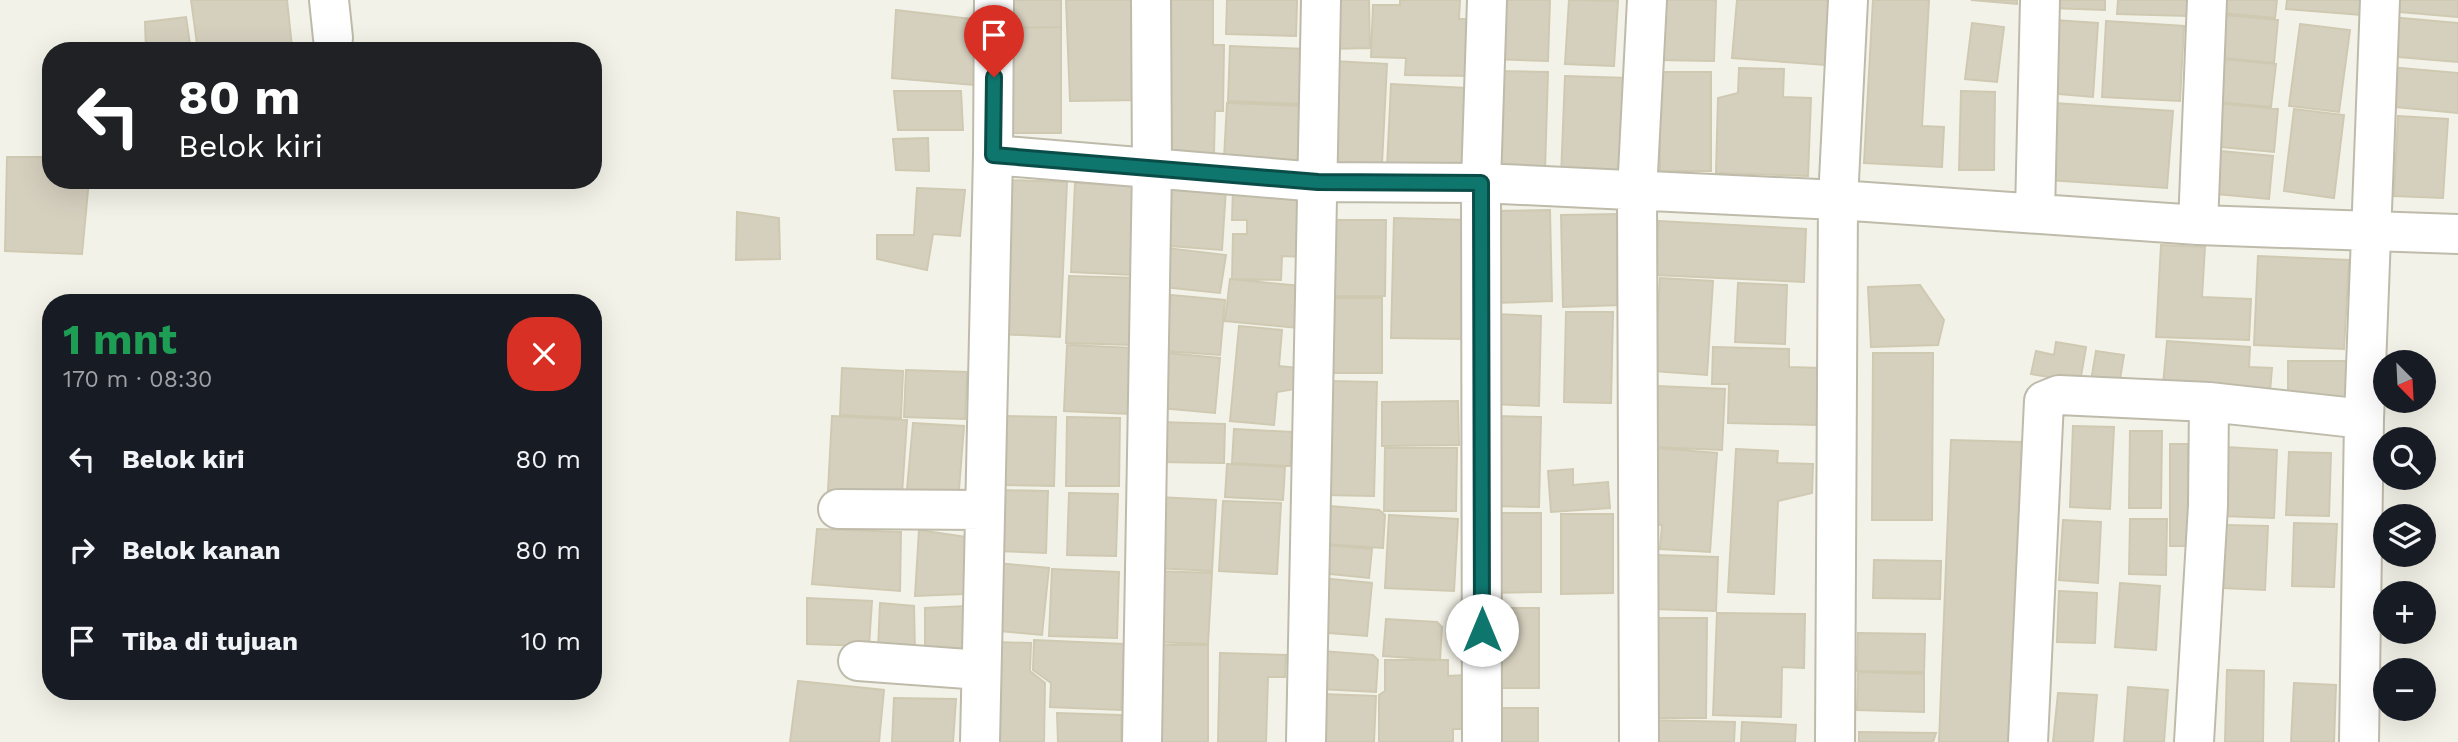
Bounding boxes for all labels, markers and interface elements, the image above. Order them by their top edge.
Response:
pin [964,5,1024,77]
icon: arrive [975,16,1013,54]
text: 80 m [178,68,300,126]
icon: left [63,70,154,161]
text: Belok kiri [178,127,323,165]
text: 1 mnt [63,315,177,364]
button: close [507,317,581,391]
north arrow [2373,350,2436,413]
map controls [2373,350,2436,721]
text: 170 m · 08:30 [63,366,212,393]
button: search [2373,427,2436,490]
icon: left [63,440,101,478]
text: Belok kiri [122,444,245,474]
text: 80 m [515,444,581,474]
button: layers [2373,504,2436,567]
icon: right [63,531,101,569]
text: Belok kanan [122,535,281,565]
text: 80 m [515,535,581,565]
button: + [2373,581,2436,644]
position arrow [1445,593,1519,667]
icon: arrive [63,622,101,660]
text: Tiba di tujuan [122,626,298,656]
text: 10 m [521,626,581,656]
button: − [2373,658,2436,721]

